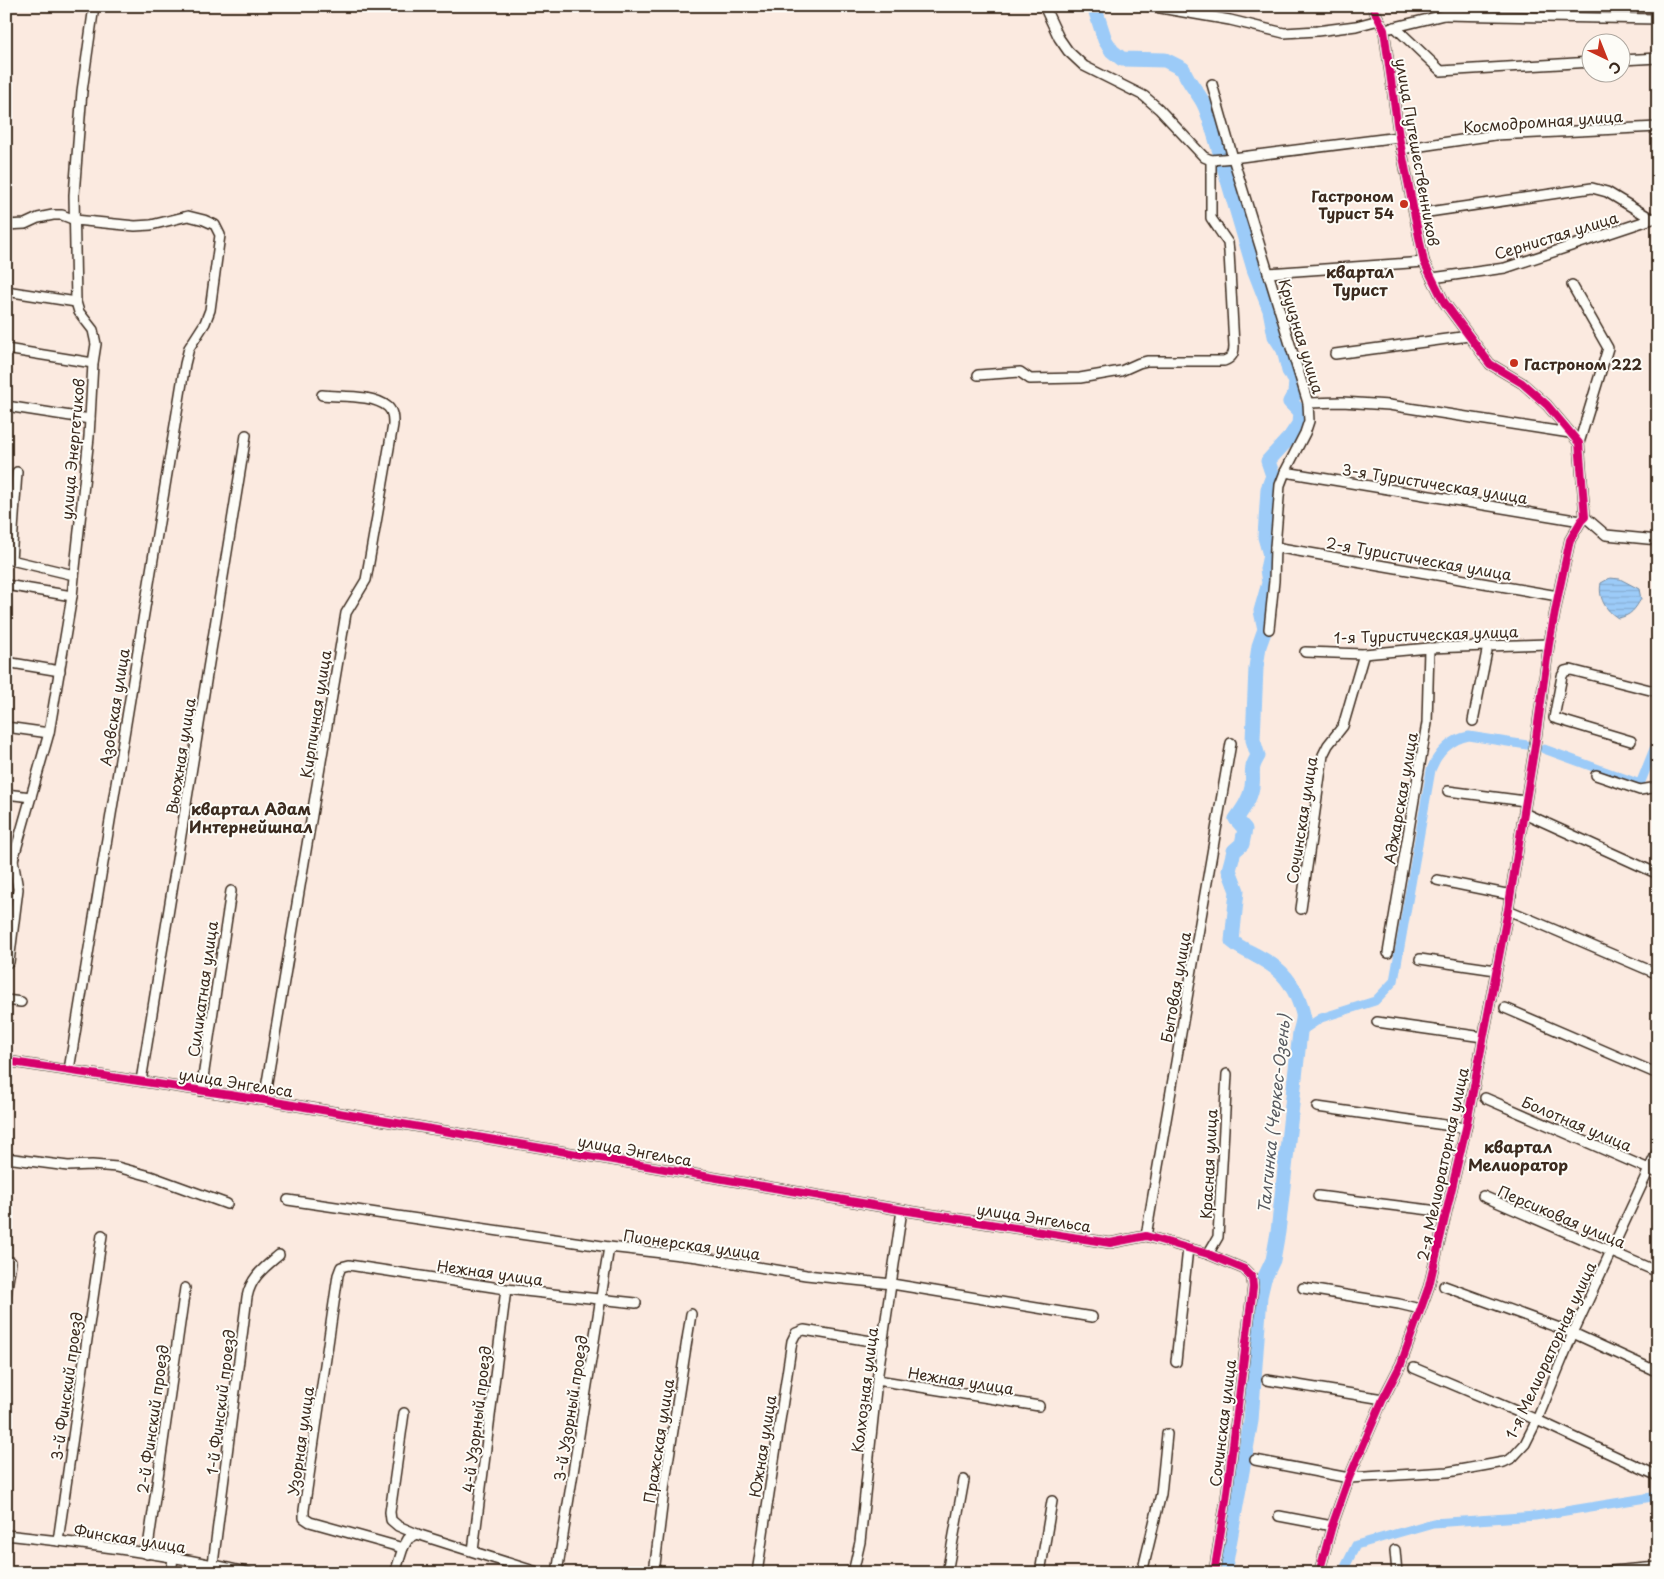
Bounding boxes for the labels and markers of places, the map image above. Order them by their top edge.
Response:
place label: Гастроном Турист 54 [1311,184,1394,224]
marker: Гастроном Турист 54 [1398,198,1410,210]
place label: Гастроном 222 [1524,352,1643,375]
marker: Гастроном 222 [1508,357,1520,369]

